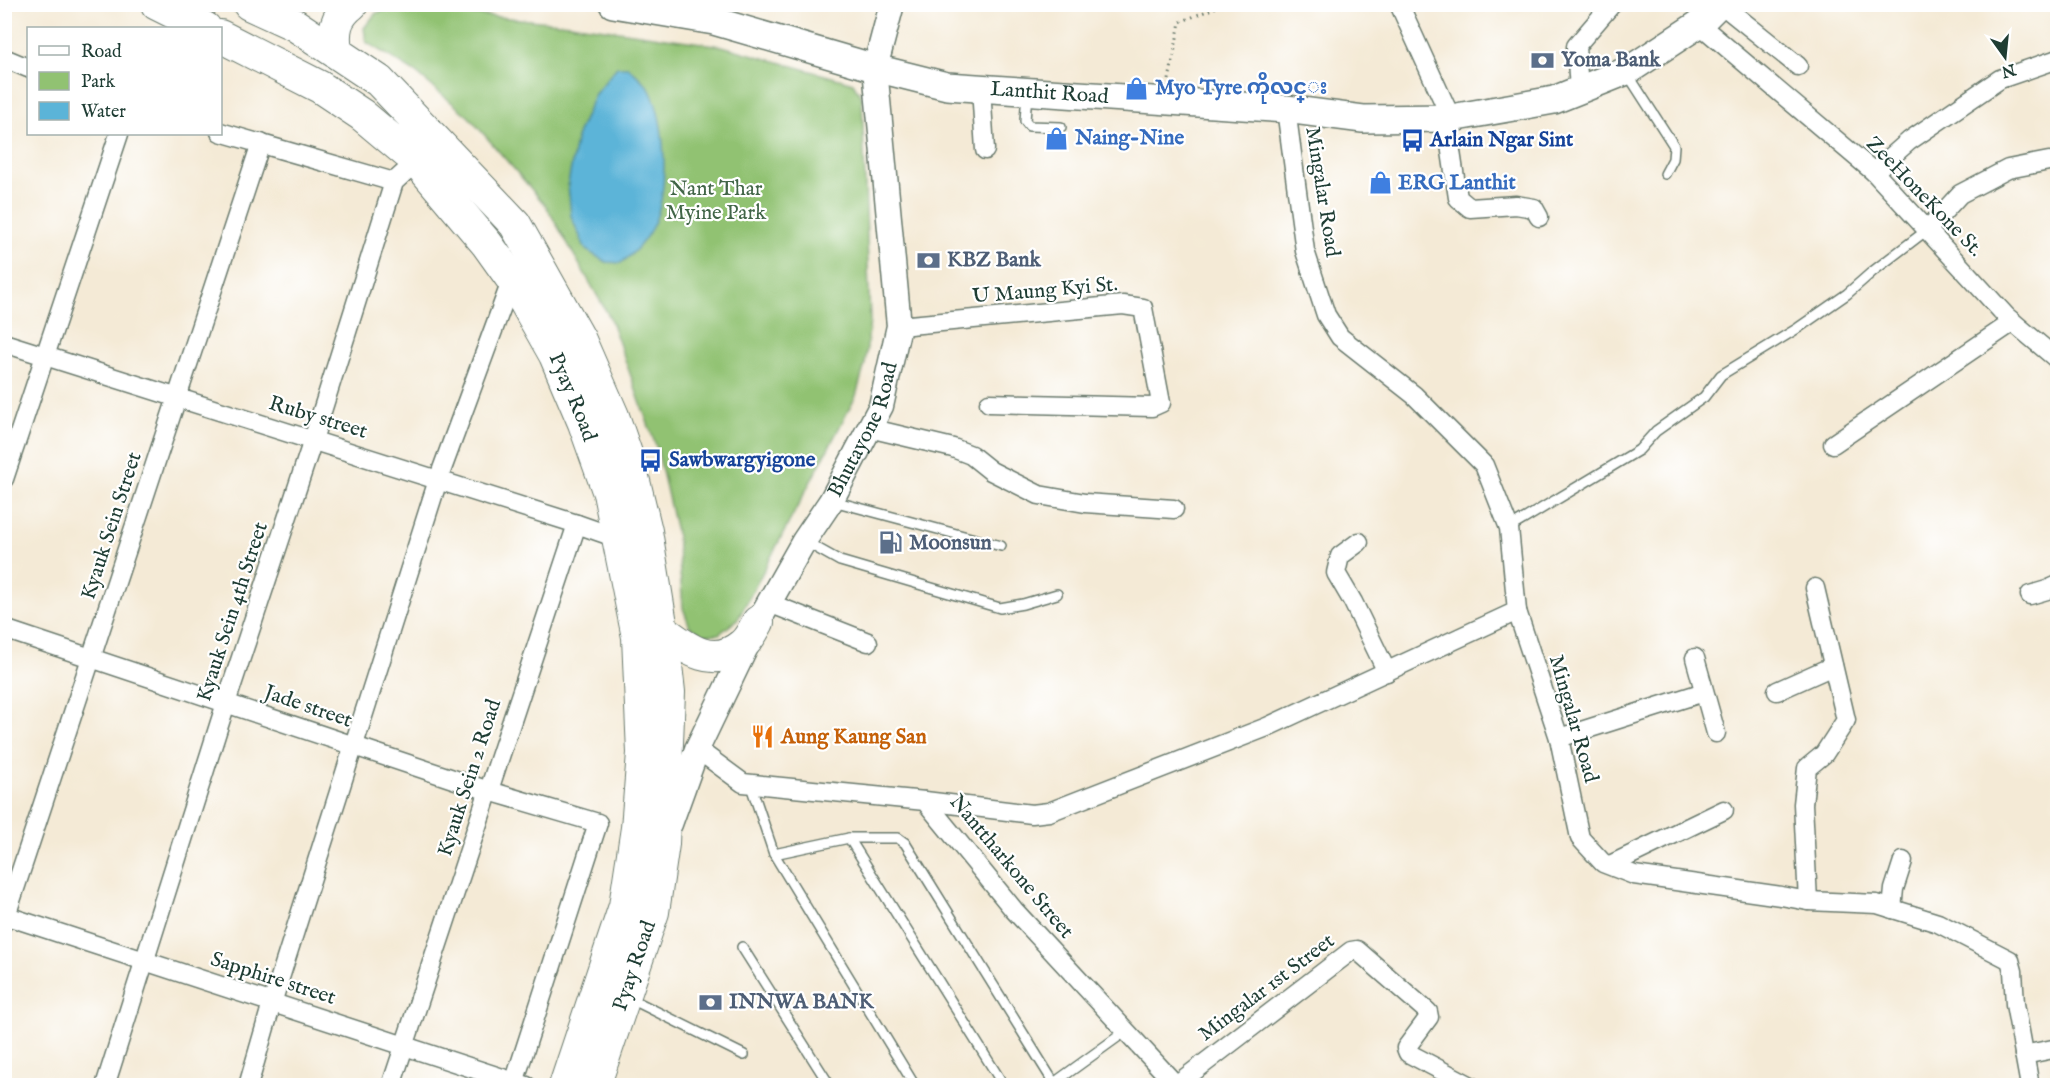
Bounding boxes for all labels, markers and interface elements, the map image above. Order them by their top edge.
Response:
legend [27,27,222,135]
north arrow [1975,27,2035,87]
text: Road [81,41,122,64]
bank icon: Yoma Bank [1530,47,1556,73]
place label: Yoma Bank [1561,47,1661,74]
text: N [1999,58,2019,81]
text: Park [81,71,116,94]
place label: Myo Tyre ကိုလင္း [1155,71,1328,104]
street label: Lanthit Road [989,75,1110,110]
shop icon: Myo Tyre ကိုလင္း [1124,75,1150,101]
text: Water [81,101,126,124]
shop icon: Naing-Nine [1044,125,1070,151]
place label: Naing-Nine [1074,125,1184,152]
street label: Mingalar Road [1298,125,1346,260]
bus stop icon: Arlain Ngar Sint [1399,127,1425,153]
place label: Arlain Ngar Sint [1429,127,1574,154]
street label: ZeeHoneKone St. [1860,131,1988,263]
shop icon: ERG Lanthit [1367,170,1393,196]
place label: ERG Lanthit [1398,170,1516,197]
park label: Nant Thar Myine Park [666,176,767,227]
bank icon: KBZ Bank [916,247,942,273]
place label: KBZ Bank [947,247,1042,274]
street label: U Maung Kyi St. [971,271,1119,311]
street label: Pyay Road [542,349,603,446]
street label: Bhutayone Road [822,359,904,502]
street label: Ruby street [266,390,370,446]
bus stop icon: Sawbwargyigone [638,447,664,473]
place label: Sawbwargyigone [669,447,816,474]
street label: Kyauk Sein Street [75,449,149,603]
street label: Kyauk Sein 4th Street [191,519,275,705]
fuel station icon: Moonsun [878,530,904,556]
place label: Moonsun [909,530,992,557]
street label: Mingalar Road [1542,652,1604,787]
street label: Jade street [259,679,356,735]
street label: Kyauk Sein 2 Road [432,695,508,860]
restaurant icon: Aung Kaung San [750,724,776,750]
place label: Aung Kaung San [780,724,927,751]
street label: Nanttharkone Street [943,789,1079,945]
street label: Pyay Road [607,917,663,1015]
street label: Mingalar 1st Street [1194,928,1340,1048]
street label: Sapphire street [207,946,339,1012]
bank icon: INNWA BANK [698,989,724,1015]
place label: INNWA BANK [729,989,874,1016]

